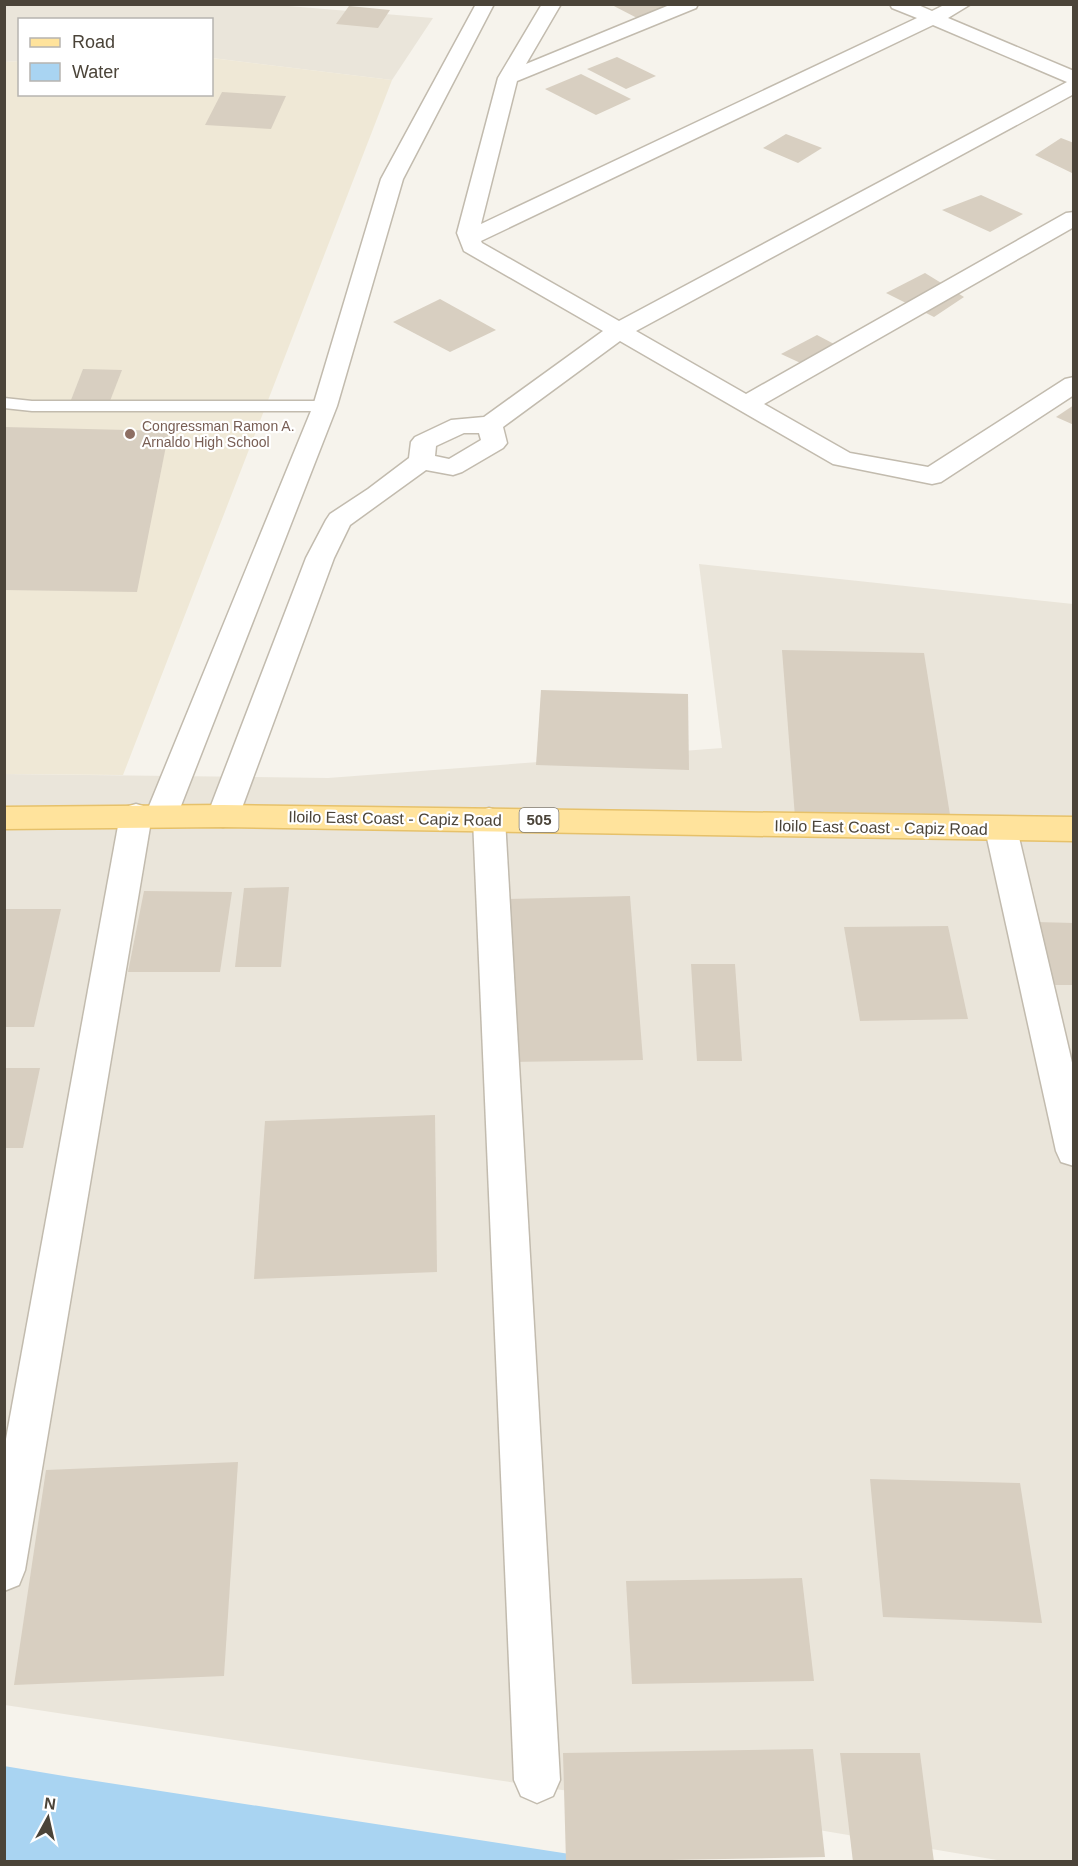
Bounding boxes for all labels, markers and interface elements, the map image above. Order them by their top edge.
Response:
legend [18,18,213,96]
text: Road [72,32,115,52]
text: Water [72,62,119,82]
place label: Congressman Ramon A. Arnaldo High School [142,418,295,450]
marker: Congressman Ramon A. Arnaldo High School [123,427,137,441]
street label: Iloilo East Coast - Capiz Road [288,808,502,829]
road number: 505 [520,808,558,832]
street label: Iloilo East Coast - Capiz Road [774,817,988,838]
north arrow [18,1788,78,1848]
text: N [43,1794,57,1813]

